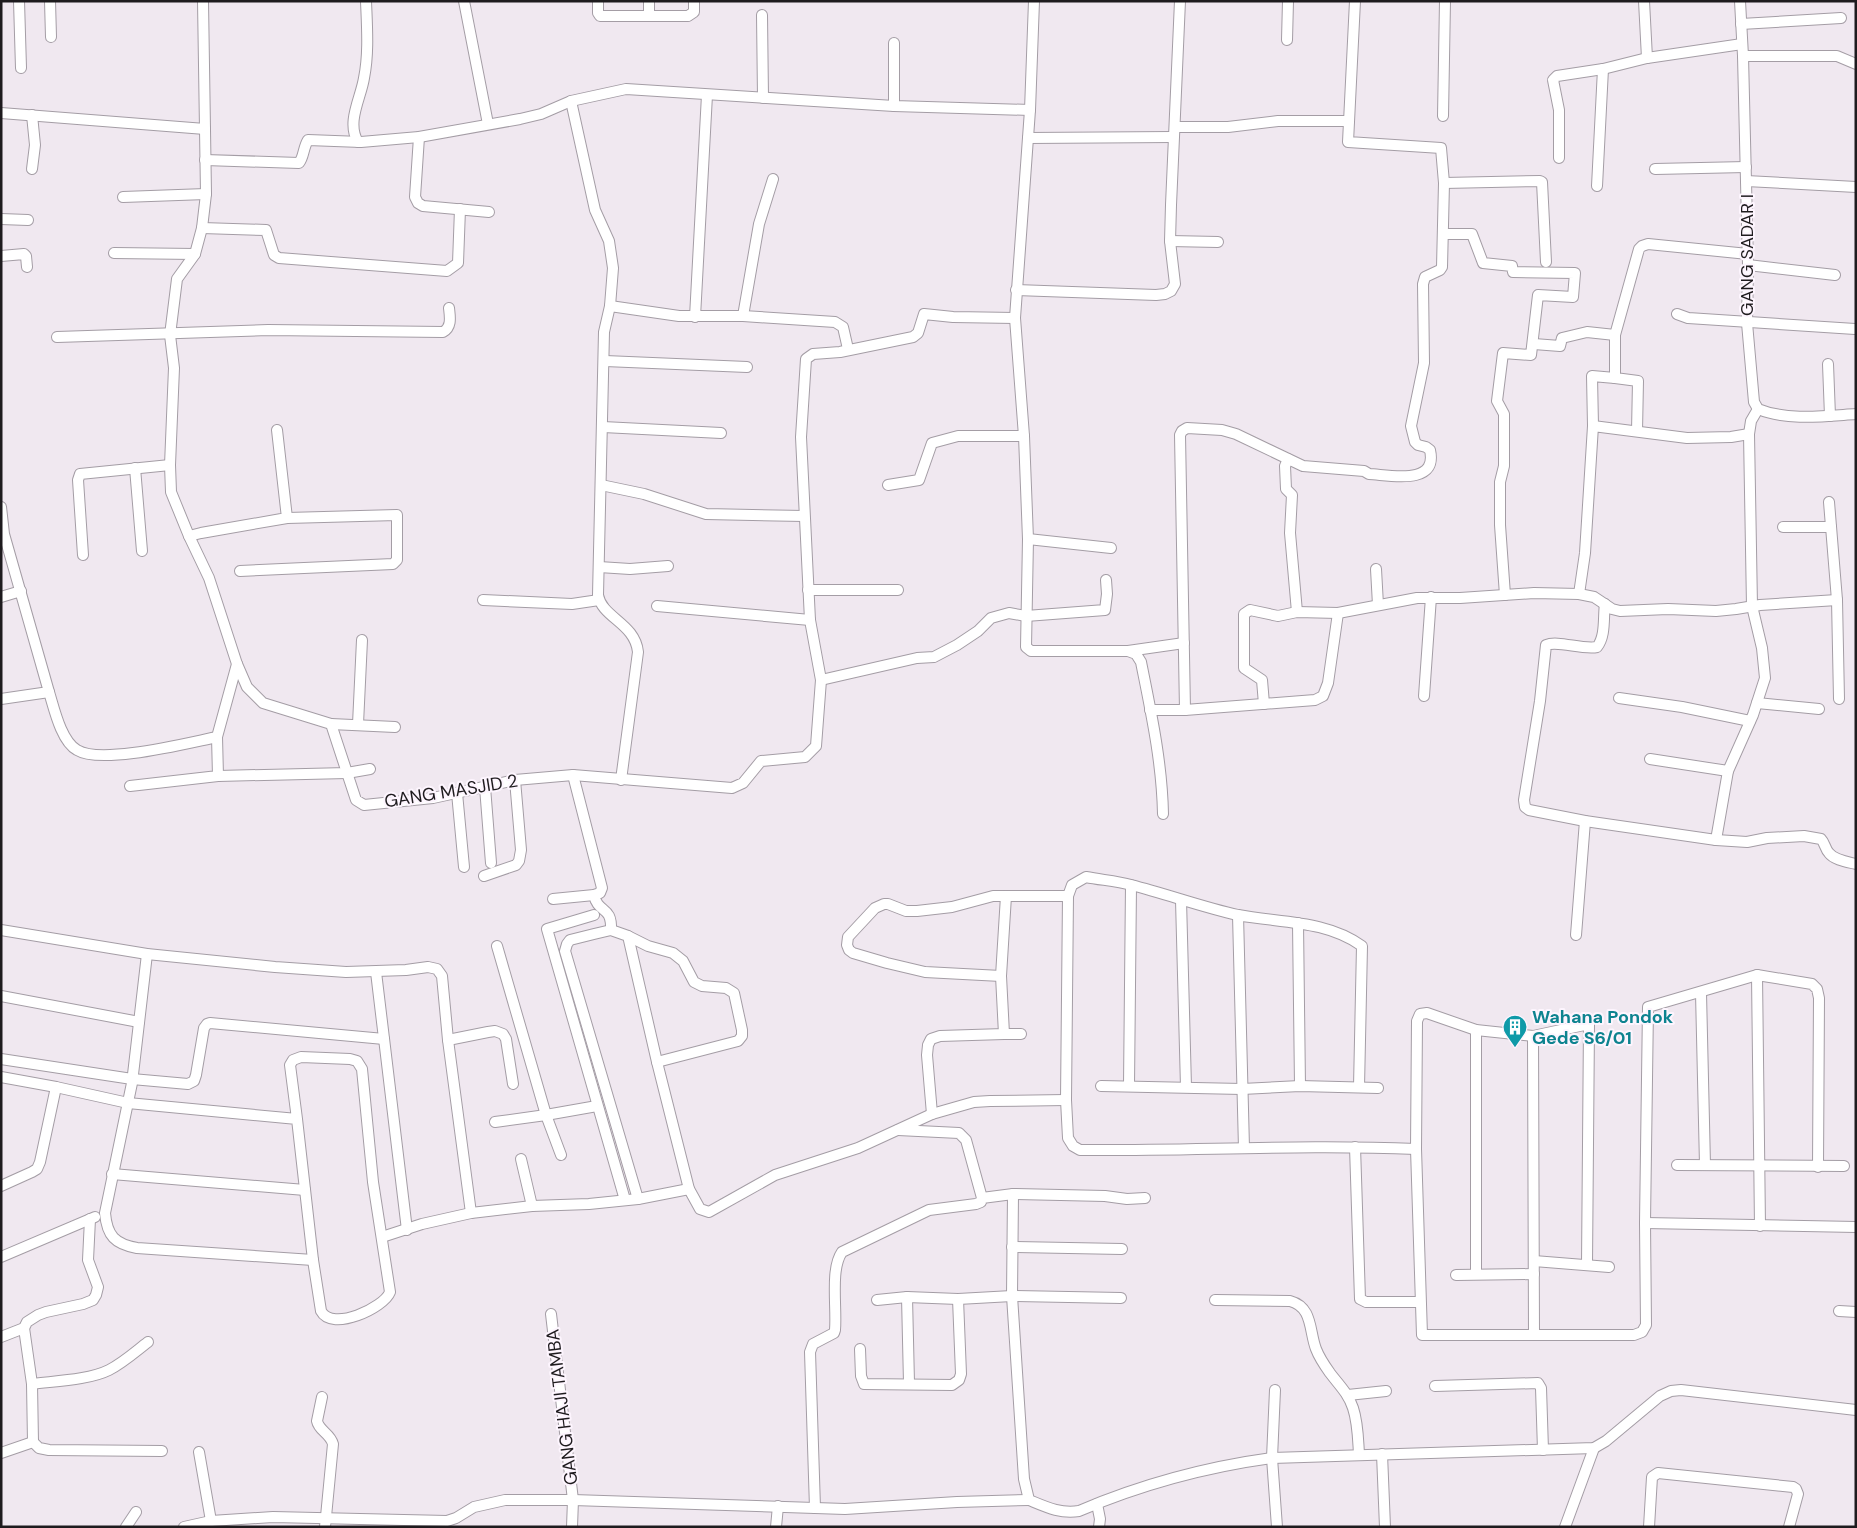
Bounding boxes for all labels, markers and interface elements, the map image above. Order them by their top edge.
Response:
street label: GANG SADAR I [1735,194,1759,316]
street label: GANG MASJID 2 [383,769,519,813]
place label: Wahana Pondok Gede S6/01 [1532,1005,1674,1050]
building icon: Wahana Pondok Gede S6/01 [1502,1014,1528,1048]
street label: GANG HAJI TAMBA [541,1328,583,1486]

